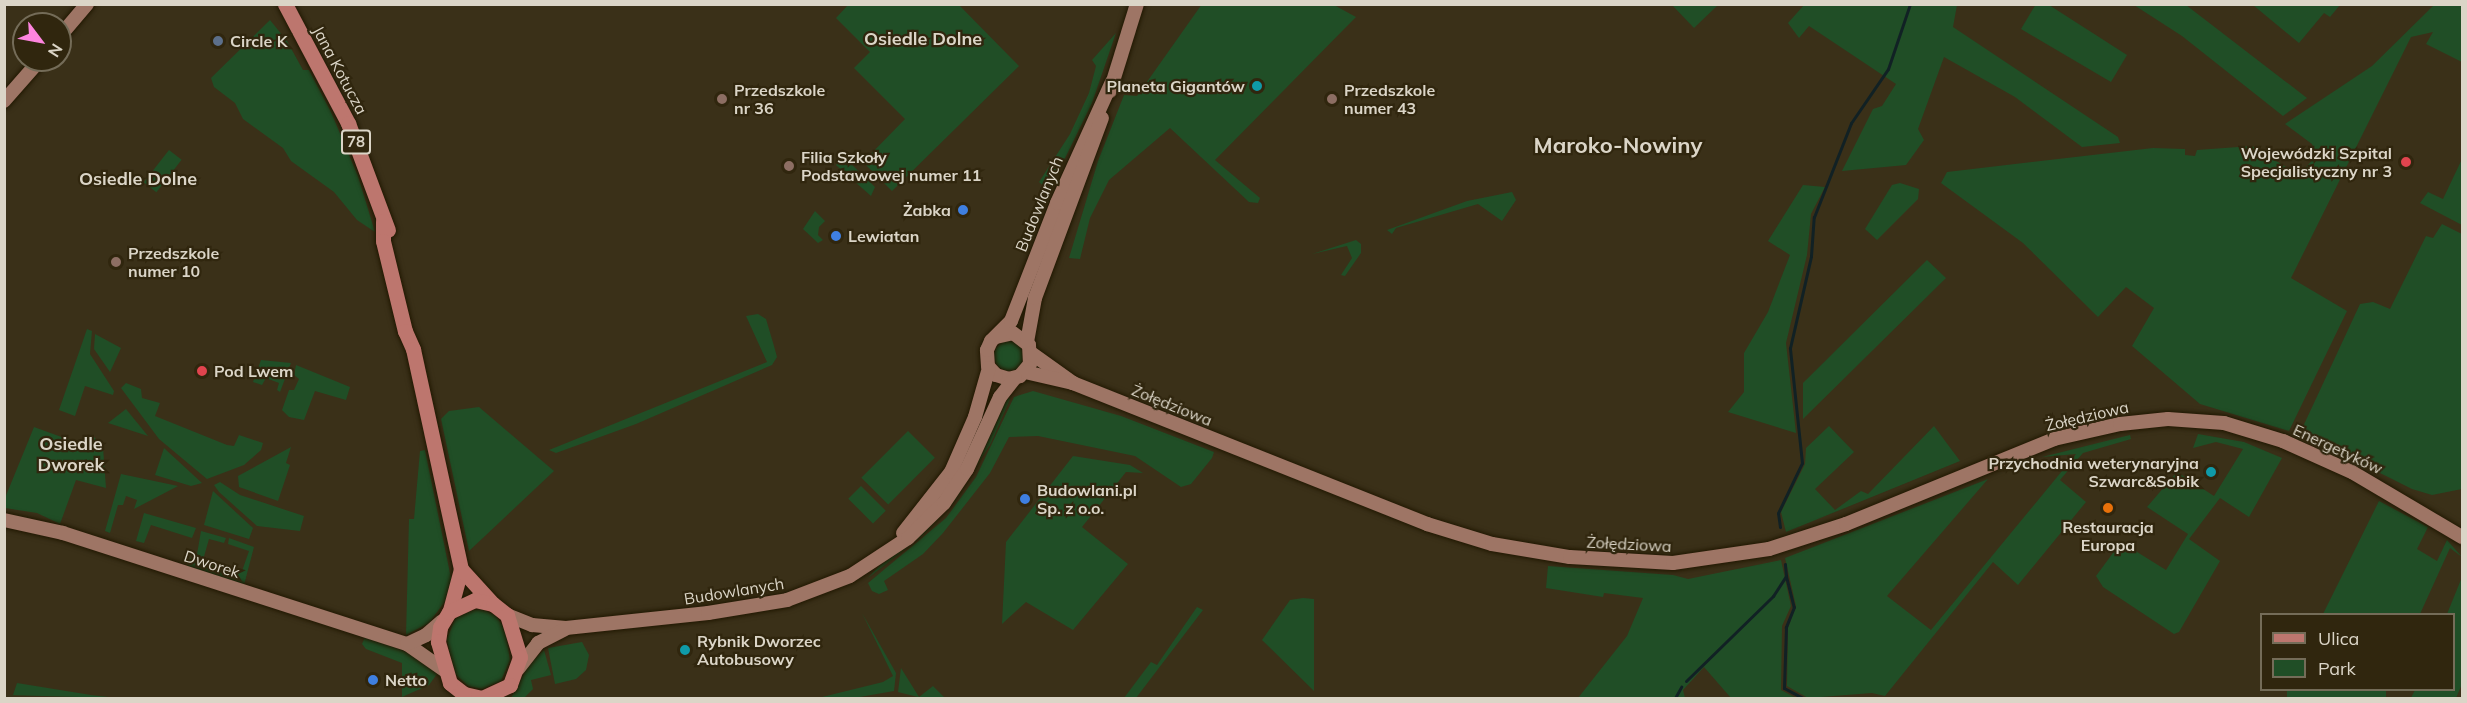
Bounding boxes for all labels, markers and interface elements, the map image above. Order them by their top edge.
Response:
north arrow [12,12,72,72]
street label: Jana Kotucza [309,22,371,118]
district label: Osiedle Dolne [864,28,982,50]
place label: Circle K [230,31,287,51]
marker: Circle K [211,34,225,48]
text: N [44,40,67,61]
place label: Planeta Gigantów [1107,76,1245,96]
marker: Planeta Gigantów [1250,79,1264,93]
place label: Przedszkole nr 36 [734,80,825,118]
place label: Przedszkole numer 43 [1344,80,1435,118]
marker: Przedszkole nr 36 [715,92,729,106]
marker: Przedszkole numer 43 [1325,92,1339,106]
road number: 78 [341,130,371,154]
district label: Maroko-Nowiny [1534,133,1702,159]
place label: Wojewódzki Szpital Specjalistyczny nr 3 [2241,143,2392,181]
place label: Filia Szkoły Podstawowej numer 11 [801,147,981,185]
marker: Wojewódzki Szpital Specjalistyczny nr 3 [2397,153,2415,171]
street label: Budowlanych [1011,154,1067,254]
marker: Filia Szkoły Podstawowej numer 11 [782,159,796,173]
district label: Osiedle Dolne [79,168,197,190]
place label: Żabka [903,200,951,220]
marker: Żabka [956,203,970,217]
place label: Lewiatan [848,226,919,246]
marker: Lewiatan [829,229,843,243]
place label: Przedszkole numer 10 [128,243,219,281]
marker: Przedszkole numer 10 [109,255,123,269]
place label: Pod Lwem [214,361,293,381]
marker: Pod Lwem [195,364,209,378]
street label: Żołędziowa [1129,380,1215,430]
street label: Żołędziowa [2043,397,2131,435]
street label: Energetyków [2290,420,2386,478]
district label: Osiedle Dworek [38,434,104,476]
place label: Przychodnia weterynaryjna Szwarc&Sobik [1988,453,2199,491]
marker: Przychodnia weterynaryjna Szwarc&Sobik [2204,465,2218,479]
place label: Budowlani.pl Sp. z o.o. [1037,480,1137,518]
marker: Budowlani.pl Sp. z o.o. [1018,492,1032,506]
marker: Restauracja Europa [2101,501,2115,515]
place label: Restauracja Europa [2062,517,2154,555]
street label: Żołędziowa [1586,532,1672,556]
street label: Dworek [182,546,242,582]
street label: Budowlanych [683,574,785,608]
legend [2260,613,2455,691]
text: Ulica [2318,627,2359,650]
place label: Rybnik Dworzec Autobusowy [697,631,821,669]
marker: Rybnik Dworzec Autobusowy [678,643,692,657]
text: Park [2318,657,2356,680]
place label: Netto [385,670,427,690]
marker: Netto [366,673,380,687]

